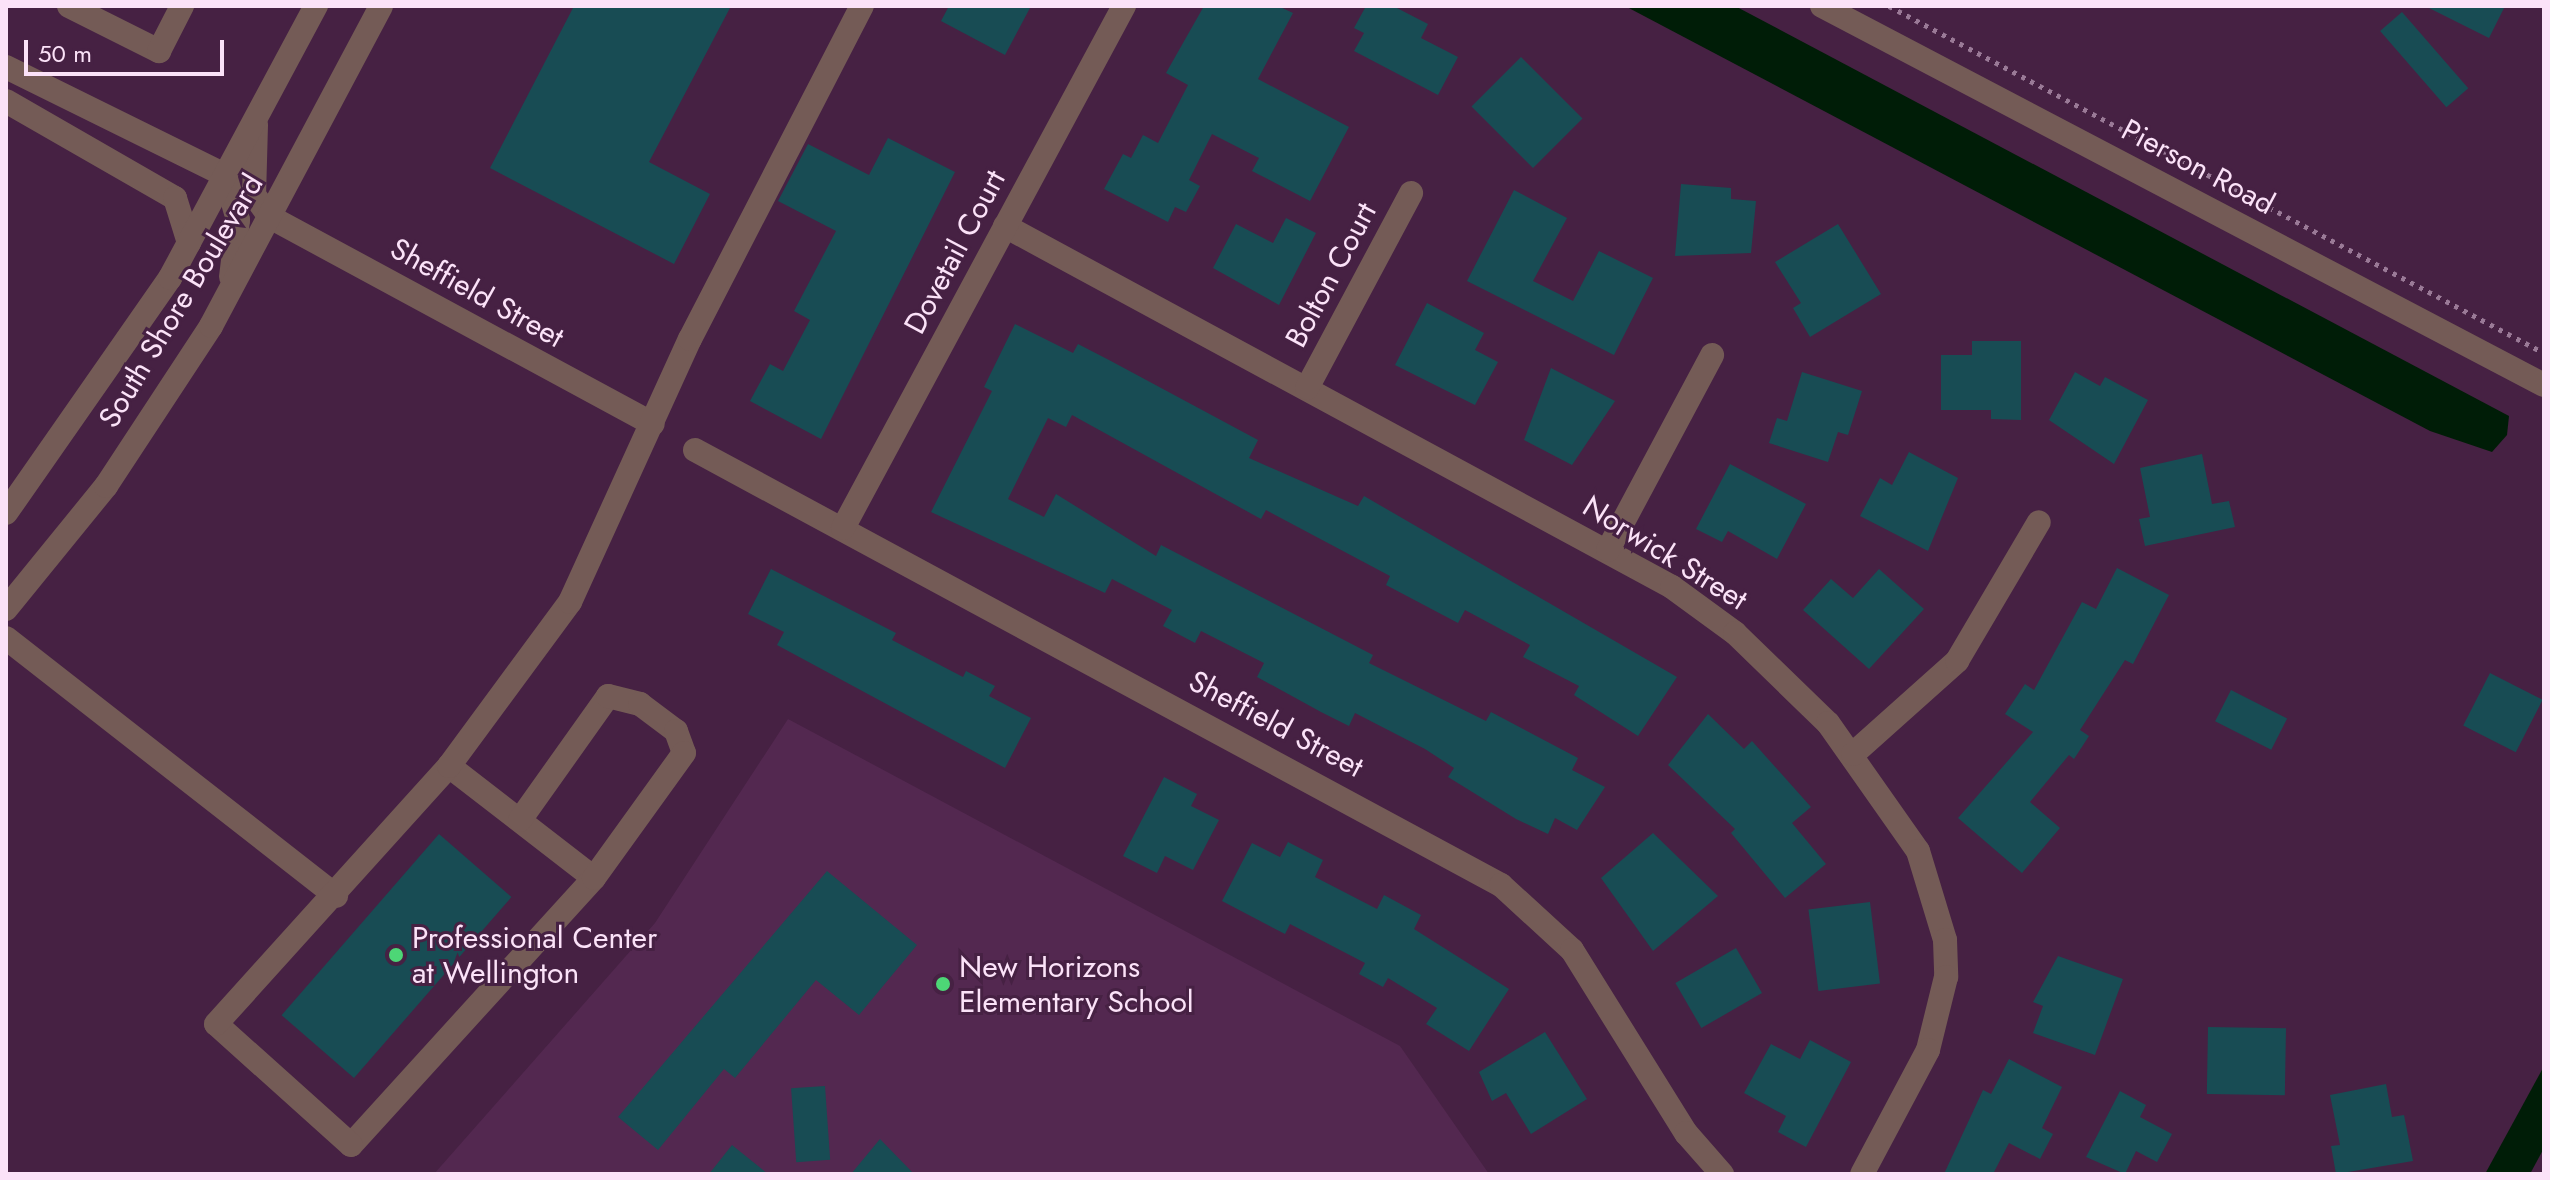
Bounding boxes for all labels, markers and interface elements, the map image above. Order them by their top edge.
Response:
scale bar [28,24,228,74]
text: 50 m [38,36,92,71]
street label: Pierson Road [2115,112,2281,222]
street label: Dovetail Court [897,164,1013,340]
street label: South Shore Boulevard [91,168,271,434]
street label: Bolton Court [1278,197,1384,353]
street label: Sheffield Street [384,231,570,355]
street label: Norwick Street [1576,488,1754,618]
street label: Sheffield Street [1183,663,1369,785]
place label: Professional Center at Wellington [412,920,657,990]
marker: Professional Center at Wellington [387,946,405,964]
place label: New Horizons Elementary School [959,949,1194,1020]
marker: New Horizons Elementary School [934,975,952,993]

